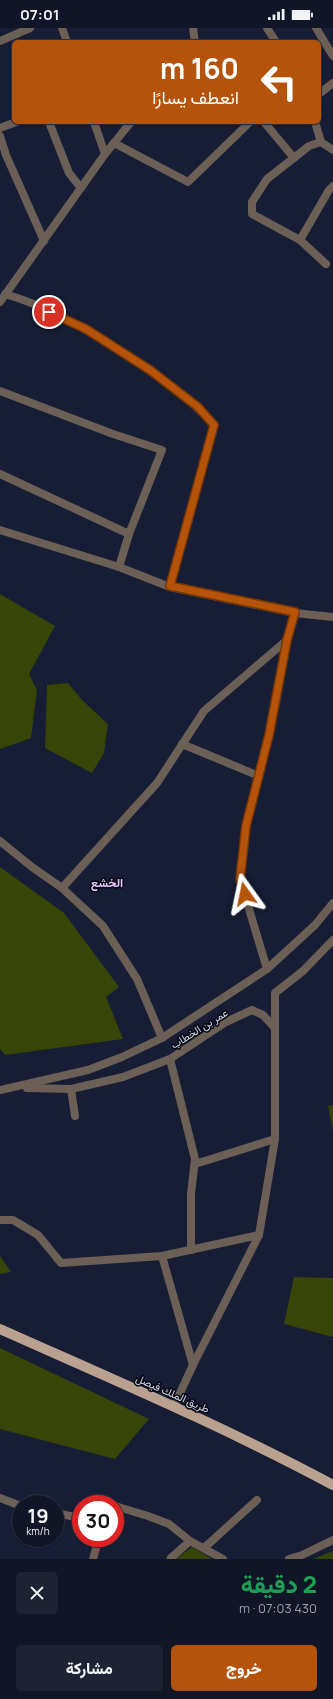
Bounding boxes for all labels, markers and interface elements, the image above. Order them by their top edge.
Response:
text: 07:01 [20,4,59,25]
text: 160 m [160,49,239,87]
icon: left [253,56,305,108]
text: انعطف يسارًا [152,85,239,109]
pin [32,295,66,329]
icon: arrive [38,301,60,323]
position arrow [224,873,266,915]
district label: الخشع [91,874,123,891]
street label: عمر بن الخطاب [167,1004,231,1052]
street label: طريق الملك فيصل [134,1370,212,1416]
speed limit sign: 30 [72,1495,124,1547]
text: 19 [27,1502,49,1529]
text: km/h [26,1524,50,1538]
text: 2 دقيقة [241,1567,317,1600]
button: close [16,1572,58,1614]
text: 430 m · 07:03 [239,1599,317,1617]
button: مشاركة [16,1645,163,1691]
button: خروج [171,1645,317,1691]

